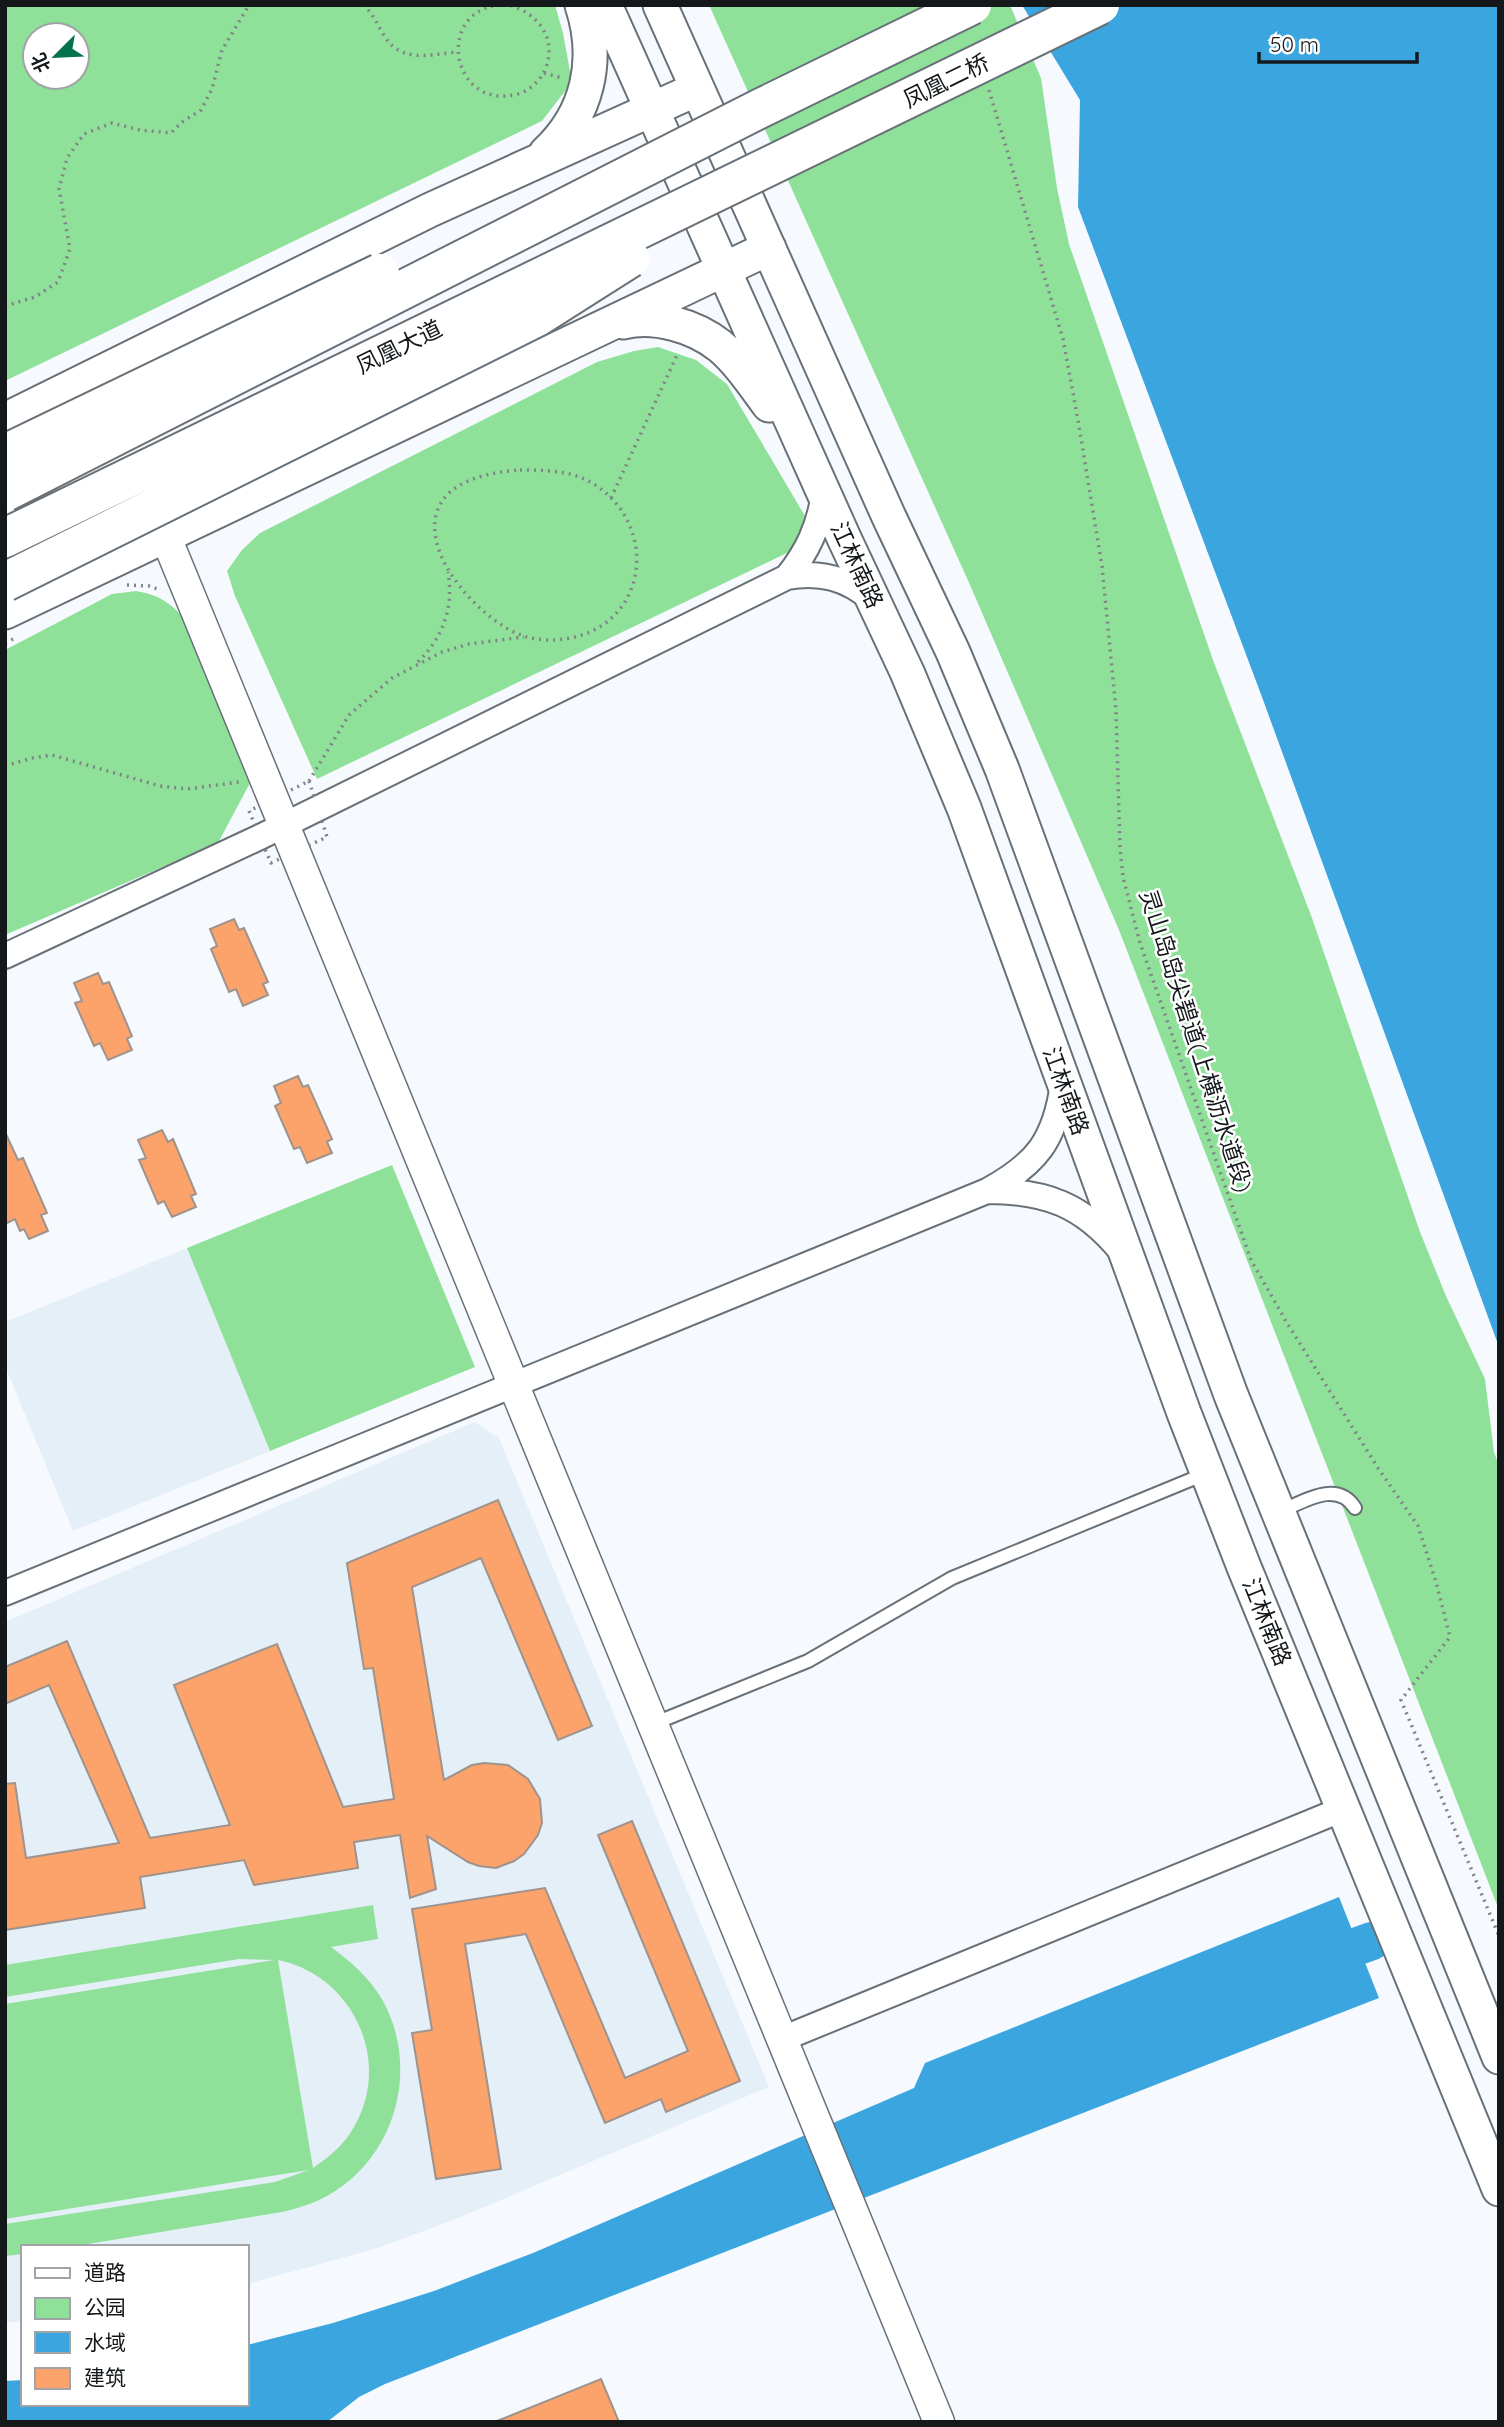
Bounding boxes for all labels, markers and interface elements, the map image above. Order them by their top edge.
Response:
north arrow [21,21,91,91]
scale bar [1259,21,1416,65]
text: 50 m [1270,31,1319,57]
street label: 凤凰二桥 [898,47,993,114]
text: 北 [26,49,55,76]
street label: 凤凰大道 [351,313,446,380]
street label: 江林南路 [825,517,890,613]
street label: 灵山岛岛尖碧道(上横沥水道段) [1134,886,1259,1196]
street label: 江林南路 [1037,1043,1096,1139]
street label: 江林南路 [1237,1574,1298,1670]
legend [21,2245,248,2406]
text: 道路 [84,2259,126,2285]
text: 公园 [84,2294,126,2320]
text: 水域 [84,2329,126,2355]
text: 建筑 [84,2364,126,2390]

